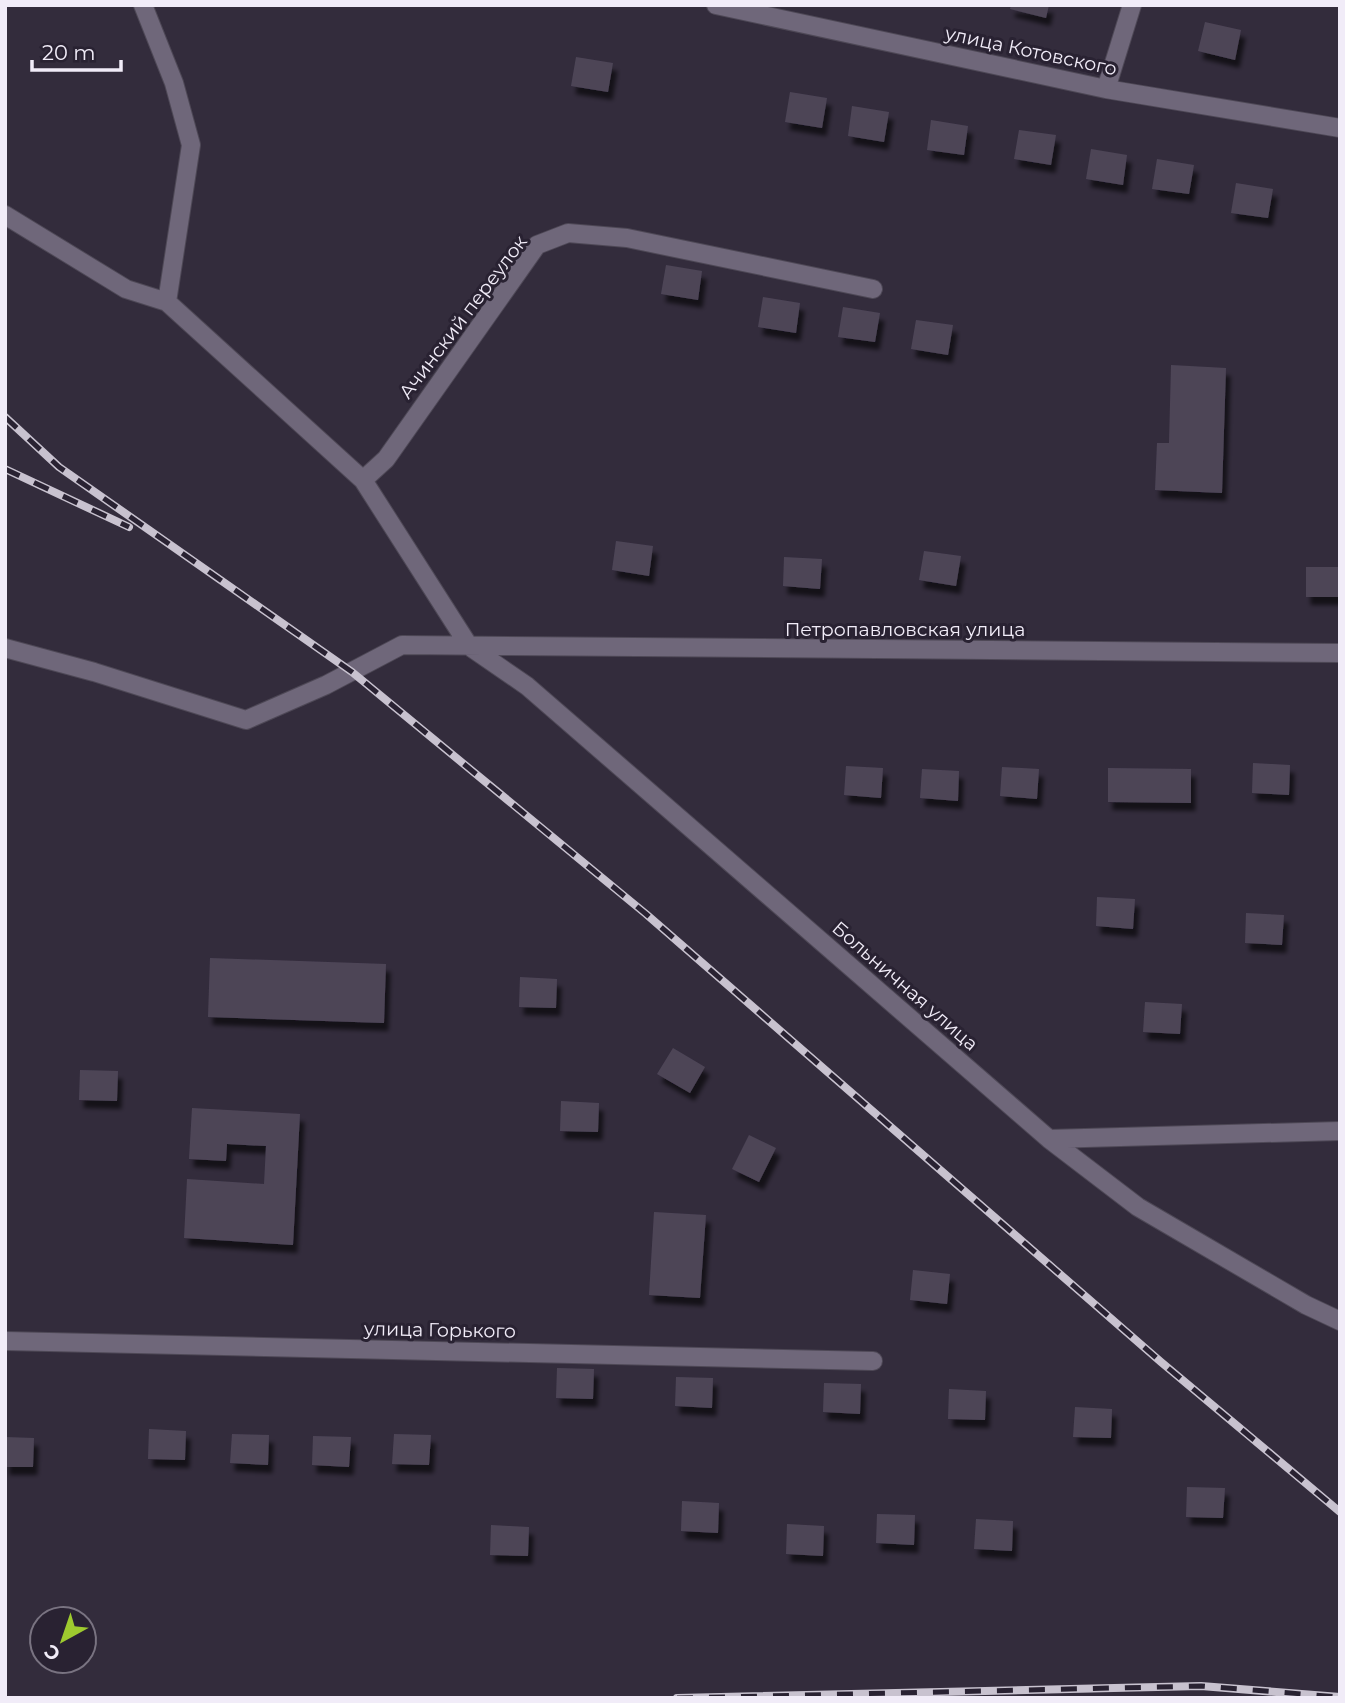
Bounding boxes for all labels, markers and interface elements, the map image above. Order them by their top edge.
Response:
street label: улица Котовского [942,21,1119,80]
scale bar [32,28,121,72]
text: 20 m [42,40,96,65]
street label: Ачинский переулок [394,231,532,403]
street label: Петропавловская улица [785,618,1025,641]
street label: Больничная улица [827,916,983,1056]
street label: улица Горького [363,1317,516,1343]
north arrow [28,1605,98,1675]
text: С [40,1639,65,1666]

